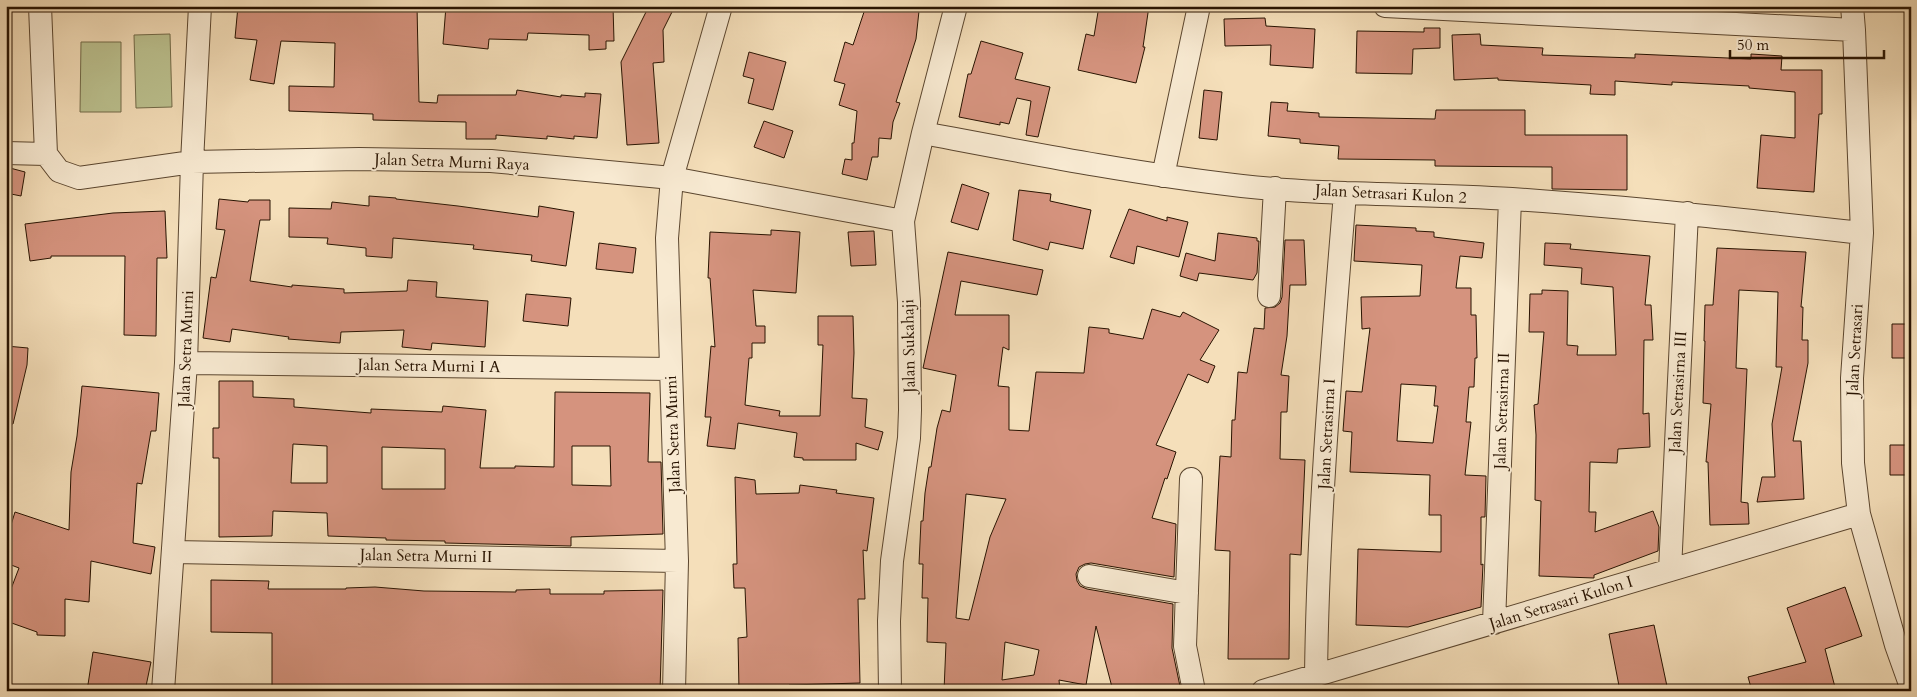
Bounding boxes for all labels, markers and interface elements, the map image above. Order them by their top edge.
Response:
scale bar [1730,28,1883,60]
text: 50 m [1737,35,1769,55]
street label: Jalan Setra Murni Raya [372,148,530,176]
street label: Jalan Setrasari Kulon 2 [1313,179,1467,209]
street label: Jalan Setra Murni [173,289,199,410]
street label: Jalan Sukahaji [897,298,921,395]
street label: Jalan Setrasari [1841,303,1868,399]
street label: Jalan Setrasirna III [1664,330,1692,456]
street label: Jalan Setrasirna II [1489,352,1515,472]
street label: Jalan Setra Murni I A [355,354,501,378]
street label: Jalan Setra Murni [660,374,686,495]
street label: Jalan Setrasirna I [1313,378,1341,492]
street label: Jalan Setra Murni II [358,544,492,568]
street label: Jalan Setrasari Kulon I [1485,571,1635,636]

